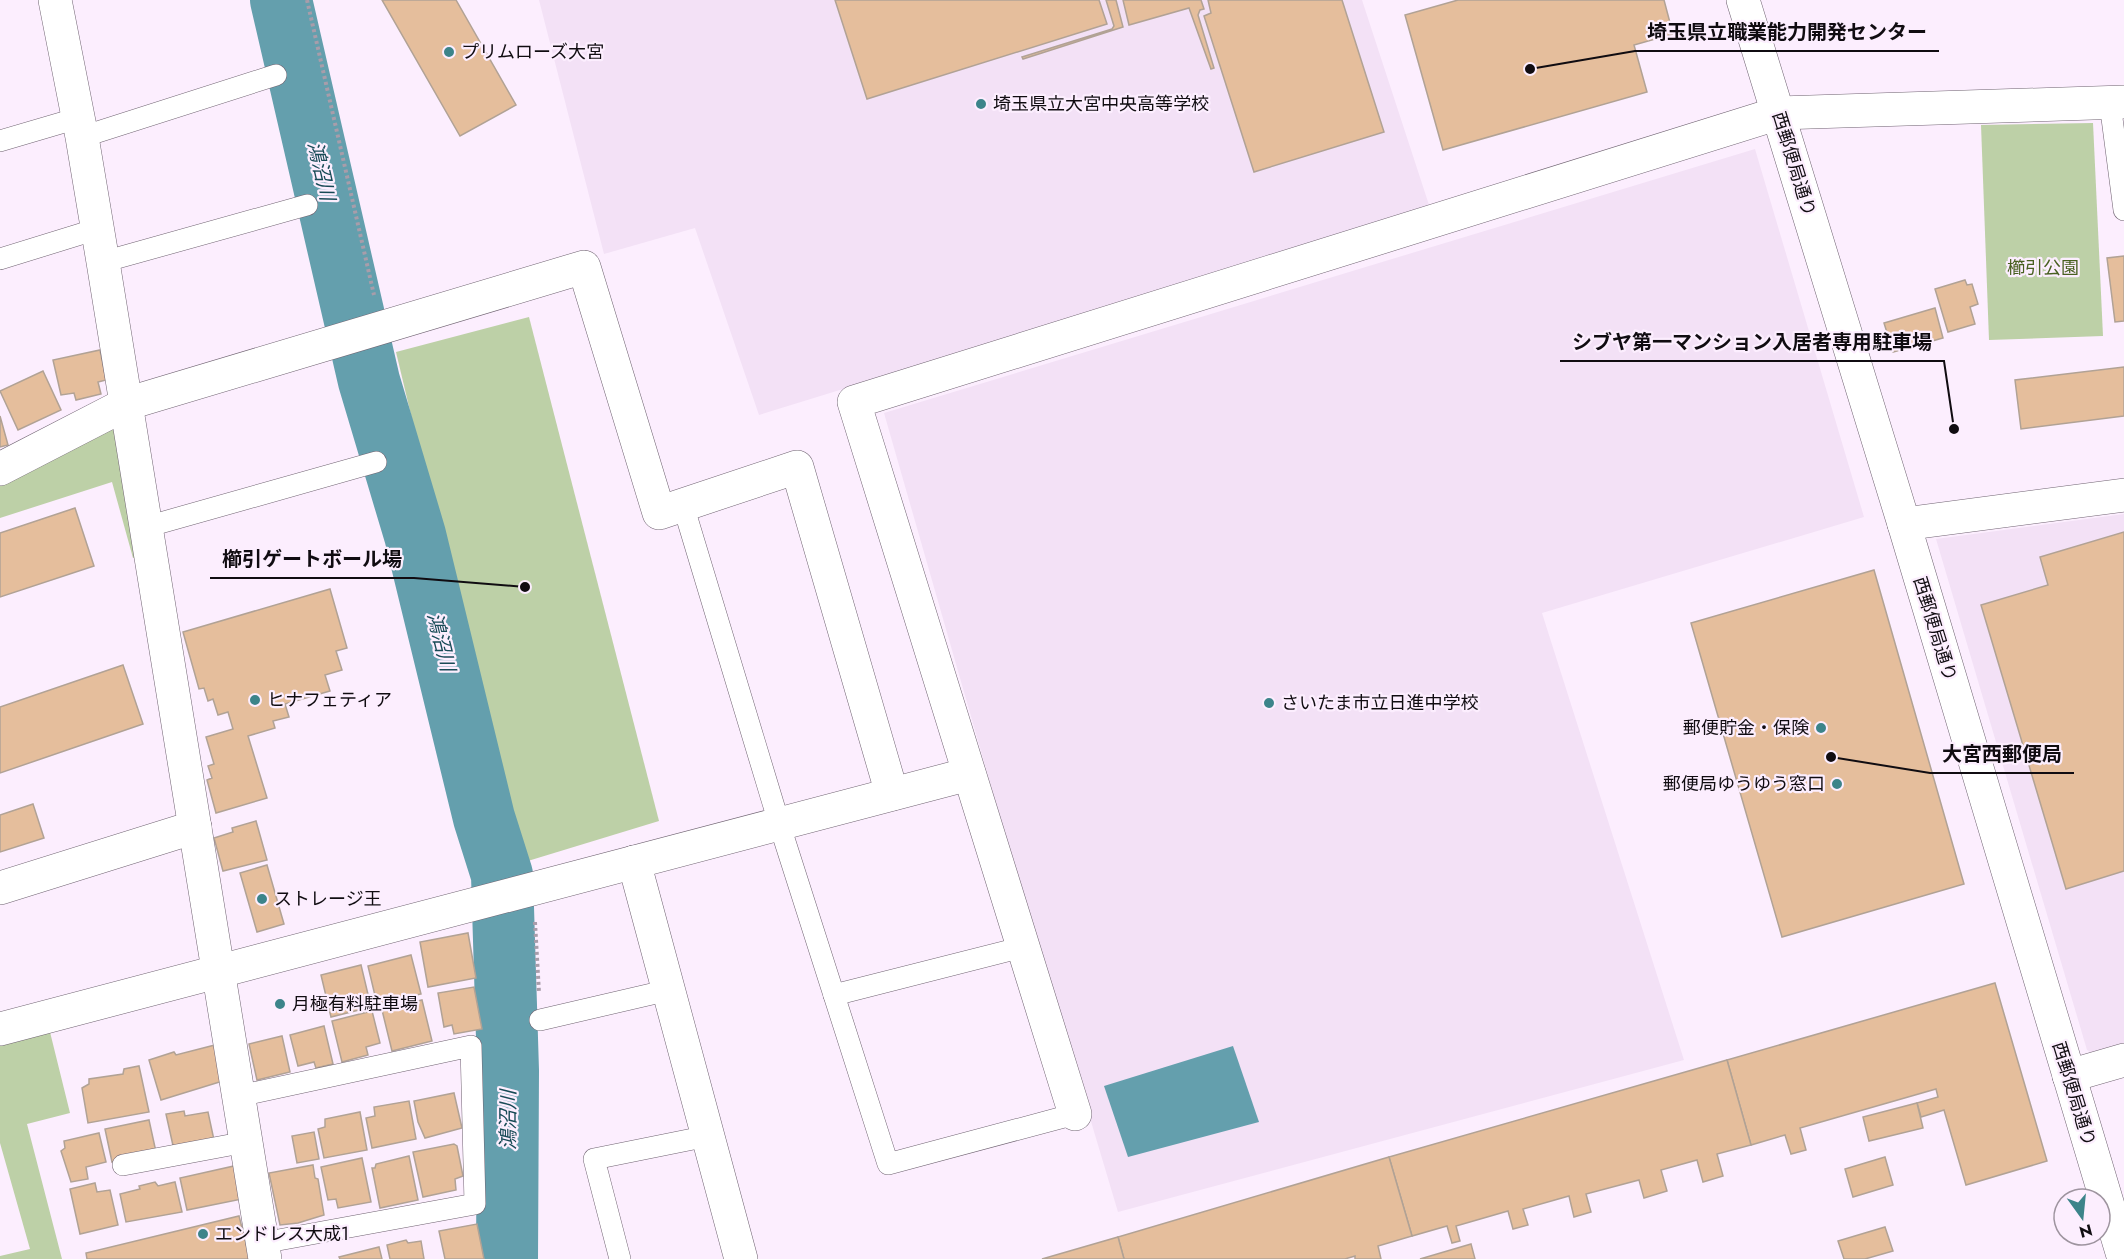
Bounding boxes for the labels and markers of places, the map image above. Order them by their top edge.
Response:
callout: 埼玉県立職業能力開発センター [1635,13,1939,51]
place label: プリムローズ大宮 [461,39,604,65]
marker: プリムローズ大宮 [442,45,456,59]
place label: 埼玉県立大宮中央高等学校 [993,91,1209,117]
marker: 埼玉県立大宮中央高等学校 [974,97,988,111]
callout: シブヤ第一マンション入居者専用駐車場 [1560,323,1944,361]
callout: 櫛引ゲートボール場 [210,540,414,578]
place label: ヒナフェティア [267,687,392,713]
place label: さいたま市立日進中学校 [1281,690,1478,716]
marker: ヒナフェティア [248,693,262,707]
marker: さいたま市立日進中学校 [1262,696,1276,710]
place label: 郵便貯金・保険 [1683,715,1810,741]
marker: 郵便貯金・保険 [1814,721,1828,735]
callout: 大宮西郵便局 [1930,735,2074,773]
place label: 郵便局ゆうゆう窓口 [1663,771,1825,797]
marker: 郵便局ゆうゆう窓口 [1830,777,1844,791]
place label: ストレージ王 [274,886,382,912]
marker: ストレージ王 [255,892,269,906]
place label: 月極有料駐車場 [292,991,418,1017]
marker: 月極有料駐車場 [273,997,287,1011]
place label: エンドレス大成1 [215,1221,349,1247]
marker: エンドレス大成1 [196,1227,210,1241]

